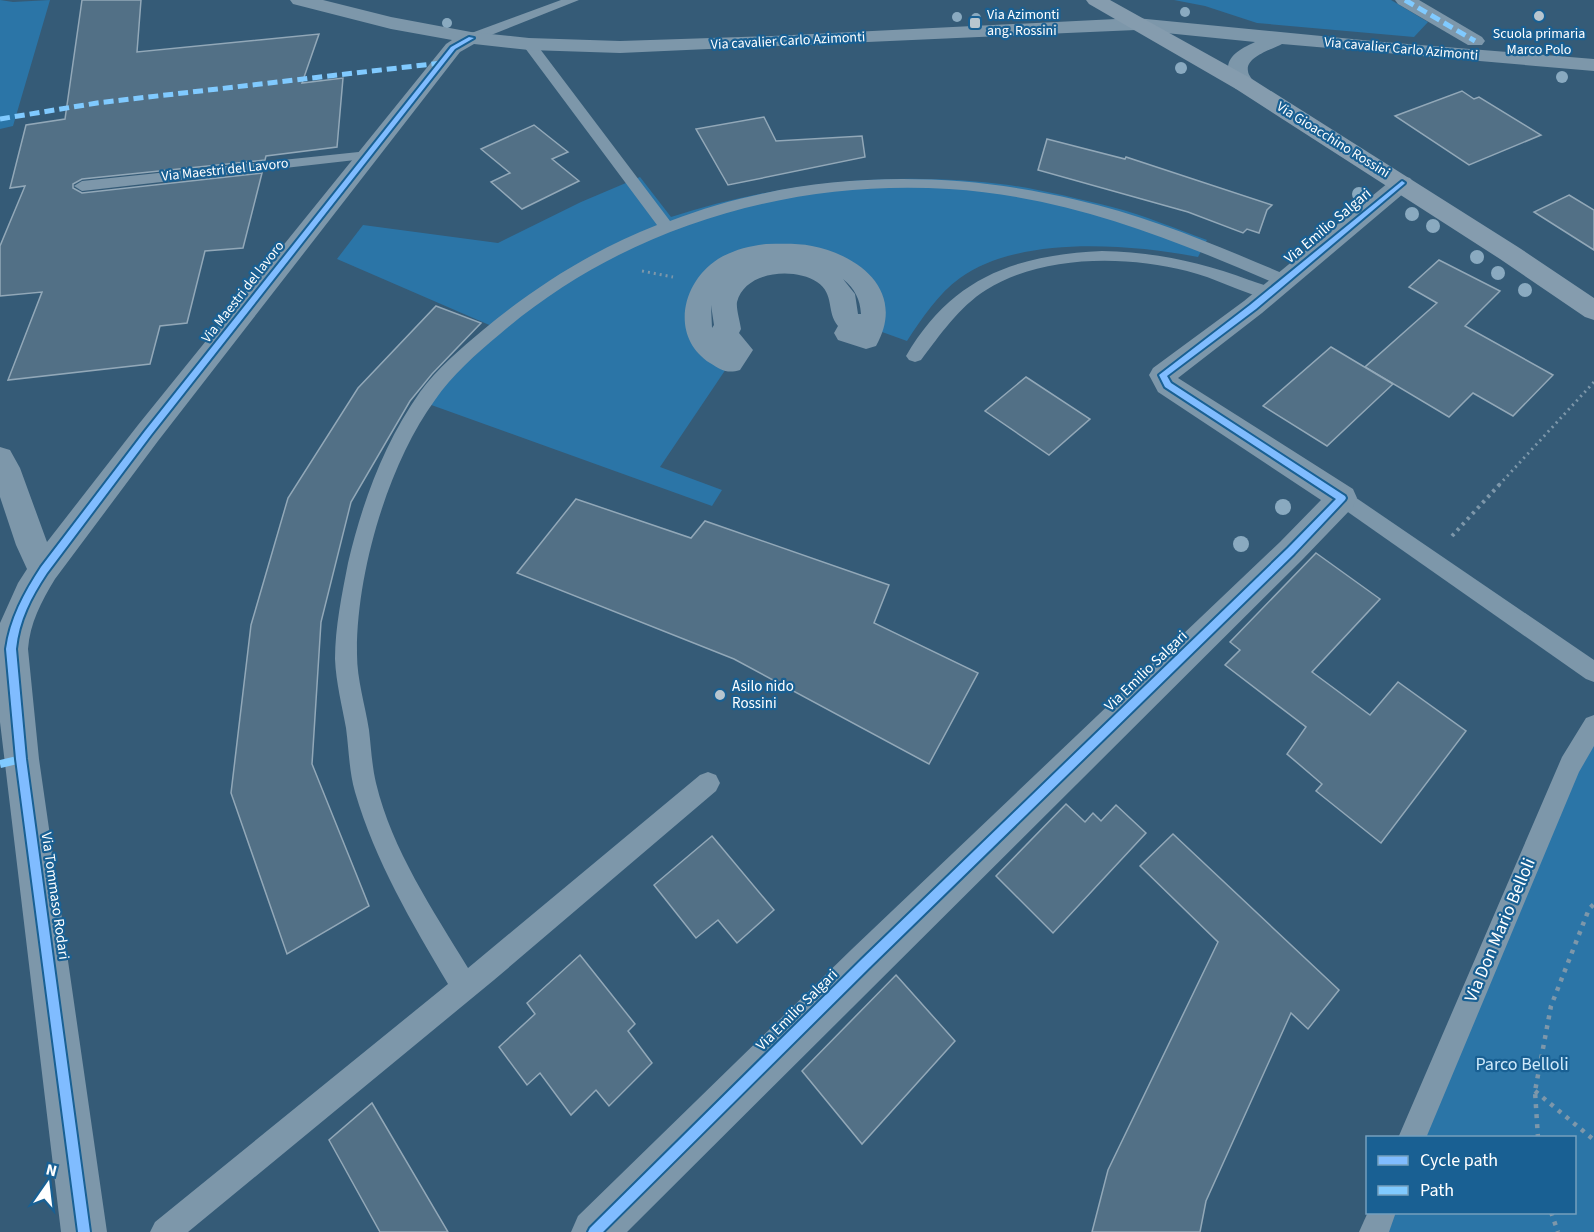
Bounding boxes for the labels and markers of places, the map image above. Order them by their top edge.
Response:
place label: Via Azimonti ang. Rossini [987,5,1060,41]
marker: Scuola primaria Marco Polo [1532,9,1546,23]
marker: Via Azimonti ang. Rossini [968,16,982,30]
place label: Scuola primaria Marco Polo [1493,24,1585,60]
place label: Asilo nido Rossini [732,676,794,714]
marker: Asilo nido Rossini [713,688,727,702]

